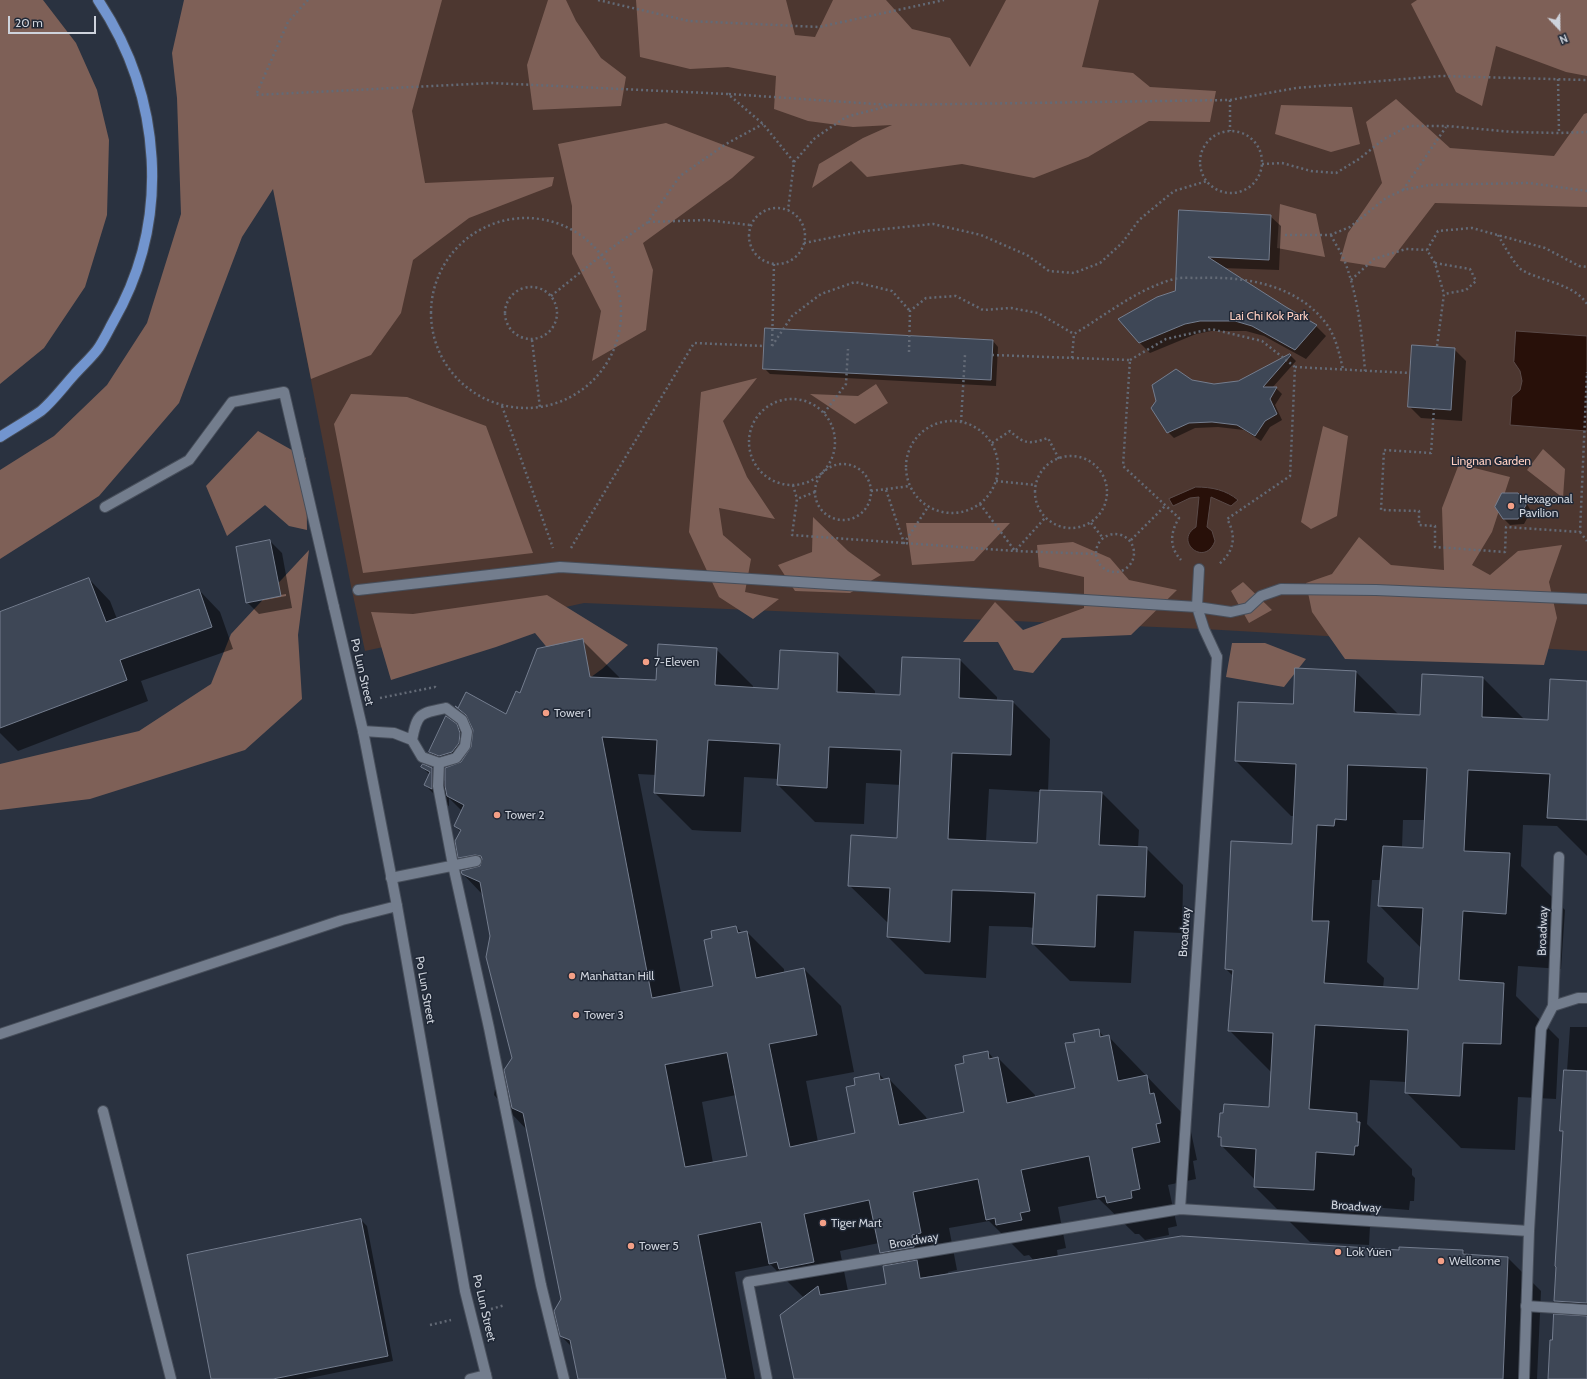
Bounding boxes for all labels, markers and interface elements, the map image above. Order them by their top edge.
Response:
scale bar [10,8,98,34]
north arrow [1539,8,1579,48]
text: 20 m [15,15,43,30]
text: N [1557,31,1570,47]
park label: Lai Chi Kok Park [1230,309,1308,323]
park label: Lingnan Garden [1451,454,1531,468]
place label: Hexagonal Pavilion [1519,492,1573,520]
marker: Hexagonal Pavilion [1506,501,1516,511]
street label: Po Lun Street [347,637,377,707]
place label: 7-Eleven [654,655,699,669]
marker: 7-Eleven [641,657,651,667]
place label: Tower 1 [554,706,591,720]
marker: Tower 1 [541,708,551,718]
place label: Tower 2 [505,808,545,822]
marker: Tower 2 [492,810,502,820]
street label: Broadway [1535,906,1551,956]
street label: Broadway [1176,907,1194,957]
street label: Po Lun Street [412,955,438,1025]
place label: Manhattan Hill [580,969,654,983]
marker: Manhattan Hill [567,971,577,981]
place label: Tower 3 [584,1008,624,1022]
marker: Tower 3 [571,1010,581,1020]
street label: Broadway [1331,1198,1381,1216]
place label: Tiger Mart [831,1216,882,1230]
marker: Tiger Mart [818,1218,828,1228]
street label: Broadway [888,1230,940,1252]
place label: Tower 5 [639,1239,679,1253]
marker: Tower 5 [626,1241,636,1251]
place label: Lok Yuen [1346,1245,1392,1259]
marker: Lok Yuen [1333,1247,1343,1257]
place label: Wellcome [1449,1254,1500,1268]
marker: Wellcome [1436,1256,1446,1266]
street label: Po Lun Street [469,1273,499,1343]

